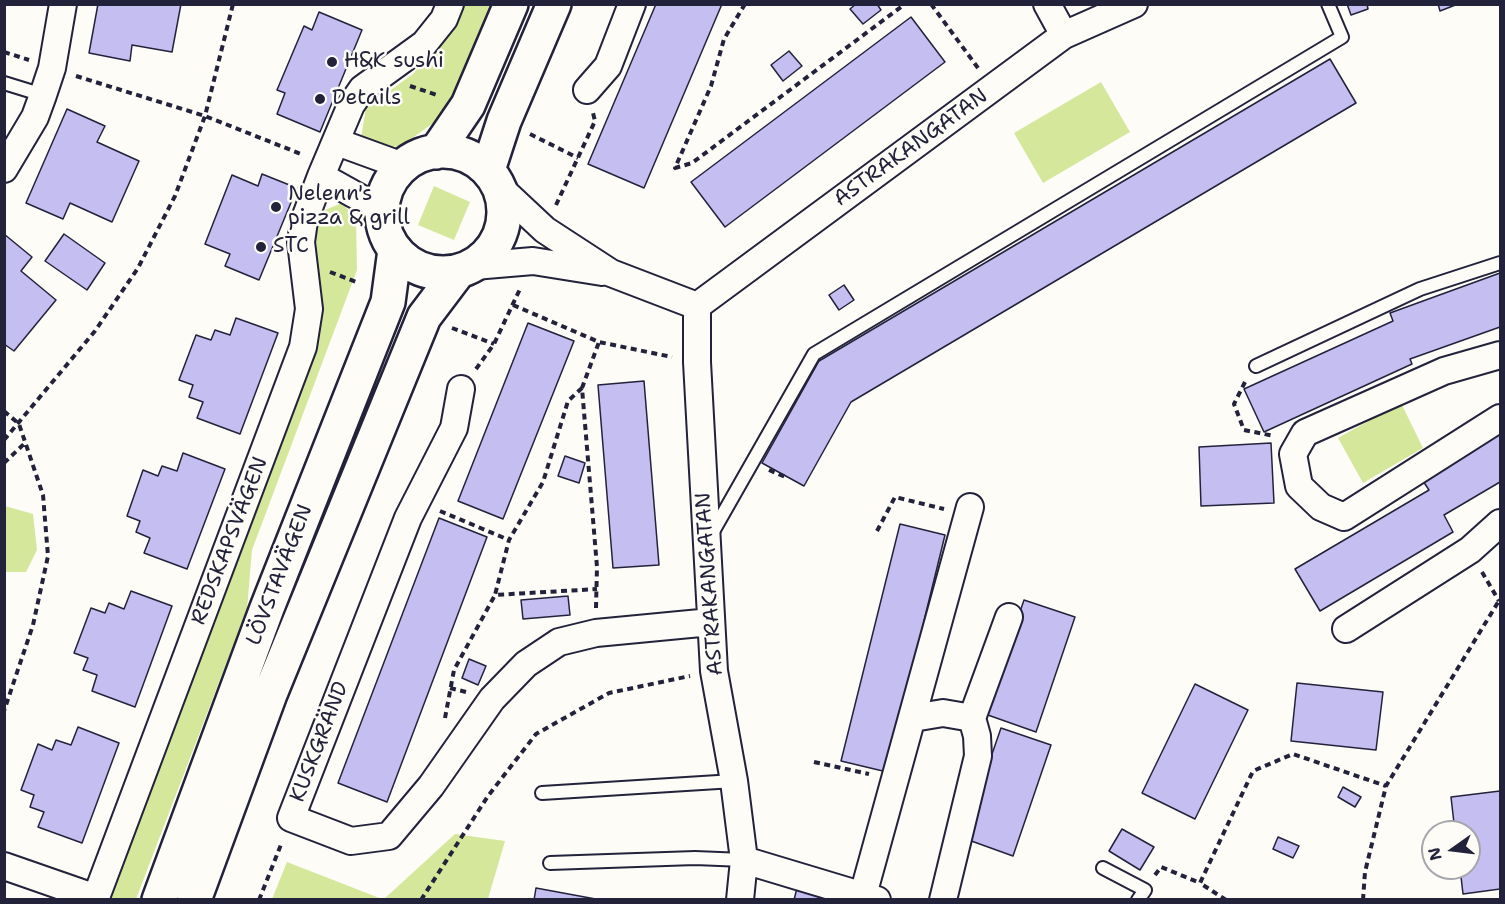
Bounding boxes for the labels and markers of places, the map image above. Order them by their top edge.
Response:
place label: H&K sushi [344,49,444,75]
marker: H&K sushi [325,55,339,69]
place label: Details [332,86,401,112]
marker: Details [313,92,327,106]
place label: Nelenn's pizza & grill [288,182,410,232]
marker: Nelenn's pizza & grill [269,200,283,214]
place label: STC [273,234,309,260]
marker: STC [254,240,268,254]

